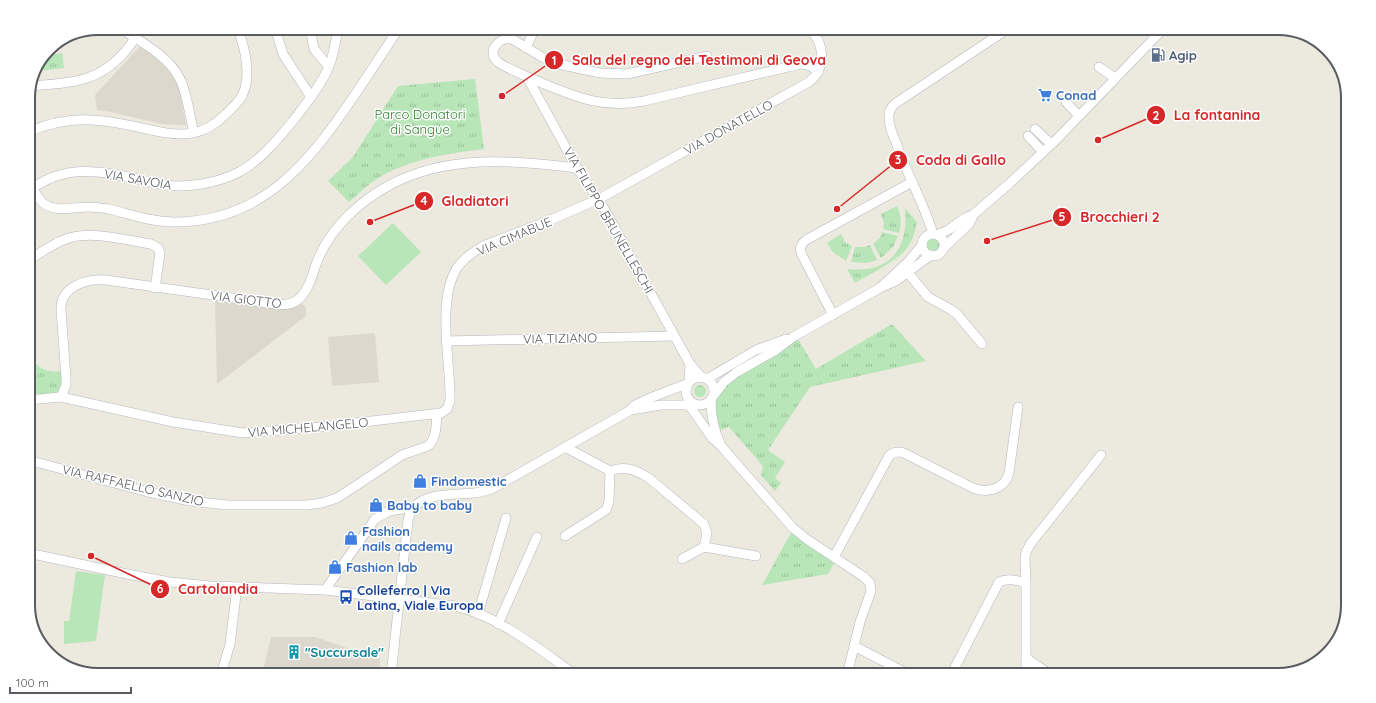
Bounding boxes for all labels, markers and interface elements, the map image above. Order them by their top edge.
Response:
callout: Sala del regno dei Testimoni di Geova [544,47,834,73]
fuel station icon: Agip [1150,47,1166,63]
place label: Agip [1169,47,1197,63]
text: Sala del regno dei Testimoni di Geova [572,51,826,69]
text: 1 [552,53,556,68]
supermarket icon: Conad [1037,87,1053,103]
place label: Conad [1056,87,1096,103]
street label: VIA DONATELLO [681,96,775,158]
callout: La fontanina [1146,102,1269,128]
park label: Parco Donatori di Sangue [374,106,466,137]
text: La fontanina [1174,106,1260,124]
text: 2 [1153,108,1160,123]
street label: VIA FILIPPO BRUNELLESCHI [560,144,658,296]
callout: Coda di Gallo [888,147,1014,173]
text: Coda di Gallo [916,151,1006,169]
text: 3 [895,152,901,167]
street label: VIA SAVOIA [103,165,174,193]
callout: Gladiatori [414,188,517,214]
text: Gladiatori [442,192,508,210]
text: 4 [420,193,428,208]
callout: Brocchieri 2 [1052,204,1168,230]
text: Brocchieri 2 [1080,208,1160,226]
text: 5 [1059,209,1066,224]
street label: VIA CIMABUE [474,213,554,259]
street label: VIA GIOTTO [209,287,283,311]
street label: VIA TIZIANO [523,329,597,347]
street label: VIA MICHELANGELO [247,414,369,440]
street label: VIA RAFFAELLO SANZIO [61,461,205,509]
shop icon: Findomestic [412,473,428,489]
place label: Findomestic [431,473,507,489]
shop icon: Baby to baby [368,497,384,513]
place label: Baby to baby [387,497,472,513]
place label: Fashion nails academy [362,523,453,554]
shop icon: Fashion nails academy [343,530,359,546]
shop icon: Fashion lab [327,559,343,575]
place label: Fashion lab [346,559,418,575]
callout: Cartolandia [150,576,266,602]
text: Cartolandia [178,580,258,598]
text: 6 [157,581,164,596]
place label: Colleferro | Via Latina, Viale Europa [357,582,483,613]
bus stop icon: Colleferro | Via Latina, Viale Europa [338,589,354,605]
building icon: "Succursale" [286,644,302,660]
place label: "Succursale" [305,644,384,660]
scale bar [10,669,131,695]
text: 100 m [16,675,49,690]

